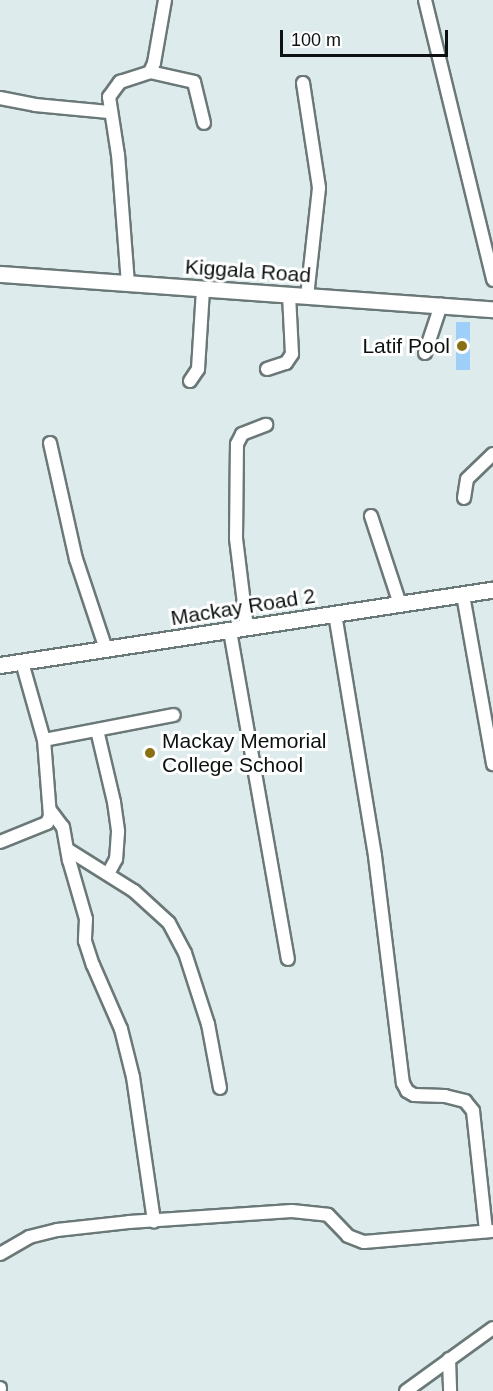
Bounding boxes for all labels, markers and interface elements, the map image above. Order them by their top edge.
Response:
scale bar [283,18,451,56]
text: 100 m [291,30,341,50]
street label: Kiggala Road [184,254,312,288]
place label: Latif Pool [362,333,450,359]
marker: Latif Pool [455,339,469,353]
street label: Mackay Road 2 [169,583,317,631]
place label: Mackay Memorial College School [162,728,327,778]
marker: Mackay Memorial College School [143,746,157,760]

